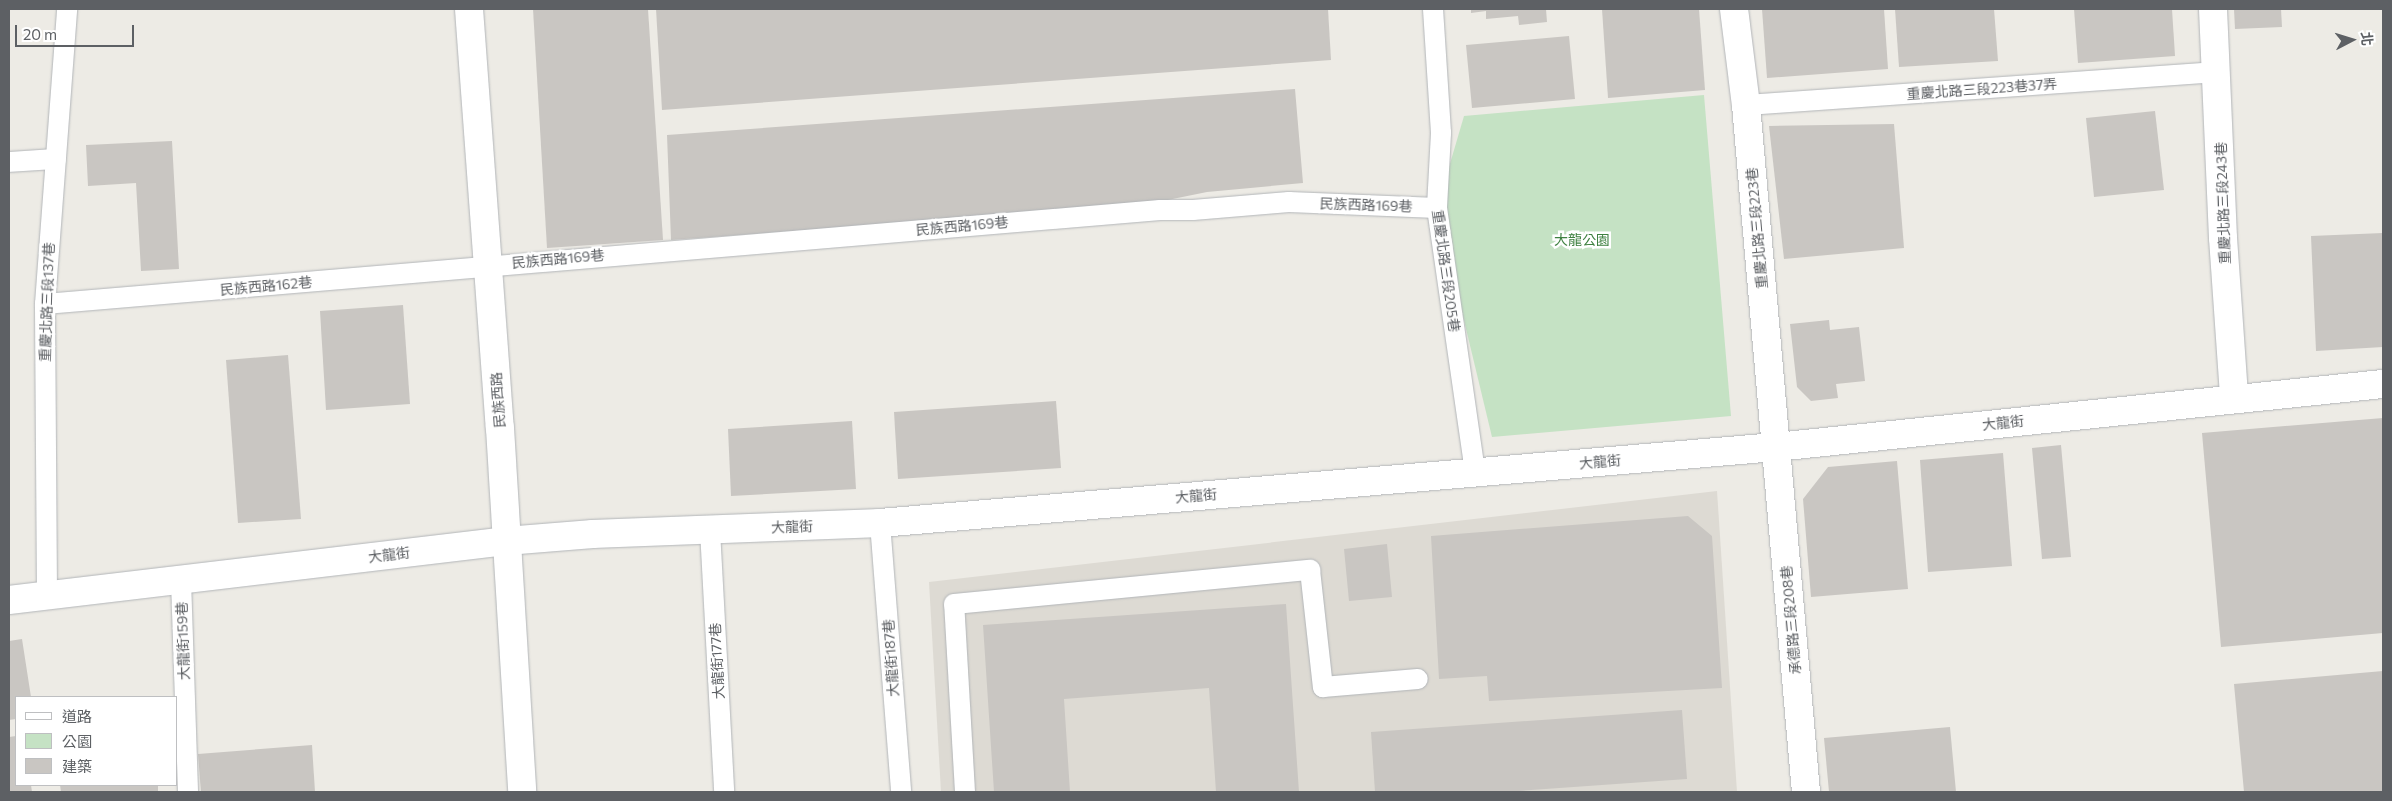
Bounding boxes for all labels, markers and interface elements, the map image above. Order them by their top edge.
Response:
scale bar [18,15,136,47]
north arrow [2327,15,2377,65]
text: 20 m [23,25,57,43]
text: 北 [2358,31,2377,46]
street label: 重慶北路三段223巷37弄 [1906,75,2058,103]
street label: 重慶北路三段243巷 [2212,142,2234,264]
street label: 重慶北路三段223巷 [1743,167,1771,289]
street label: 民族西路169巷 [1319,195,1413,215]
street label: 重慶北路三段205巷 [1429,209,1463,333]
street label: 民族西路169巷 [915,214,1009,238]
park label: 大龍公園 [1554,232,1610,248]
street label: 重慶北路三段137巷 [37,242,57,362]
street label: 民族西路169巷 [511,247,605,271]
street label: 民族西路162巷 [219,274,313,298]
street label: 民族西路 [488,371,508,429]
street label: 大龍街 [1981,412,2025,434]
street label: 大龍街 [1578,452,1622,472]
street label: 大龍街 [1174,486,1218,506]
street label: 大龍街 [771,518,813,536]
street label: 大龍街 [367,544,411,566]
street label: 承德路三段208巷 [1778,565,1804,675]
street label: 大龍街159巷 [173,601,193,681]
street label: 大龍街187巷 [880,619,902,697]
street label: 大龍街177巷 [707,622,727,700]
legend [15,696,178,786]
text: 道路 [62,707,92,725]
text: 公園 [62,732,92,750]
text: 建築 [62,757,92,775]

